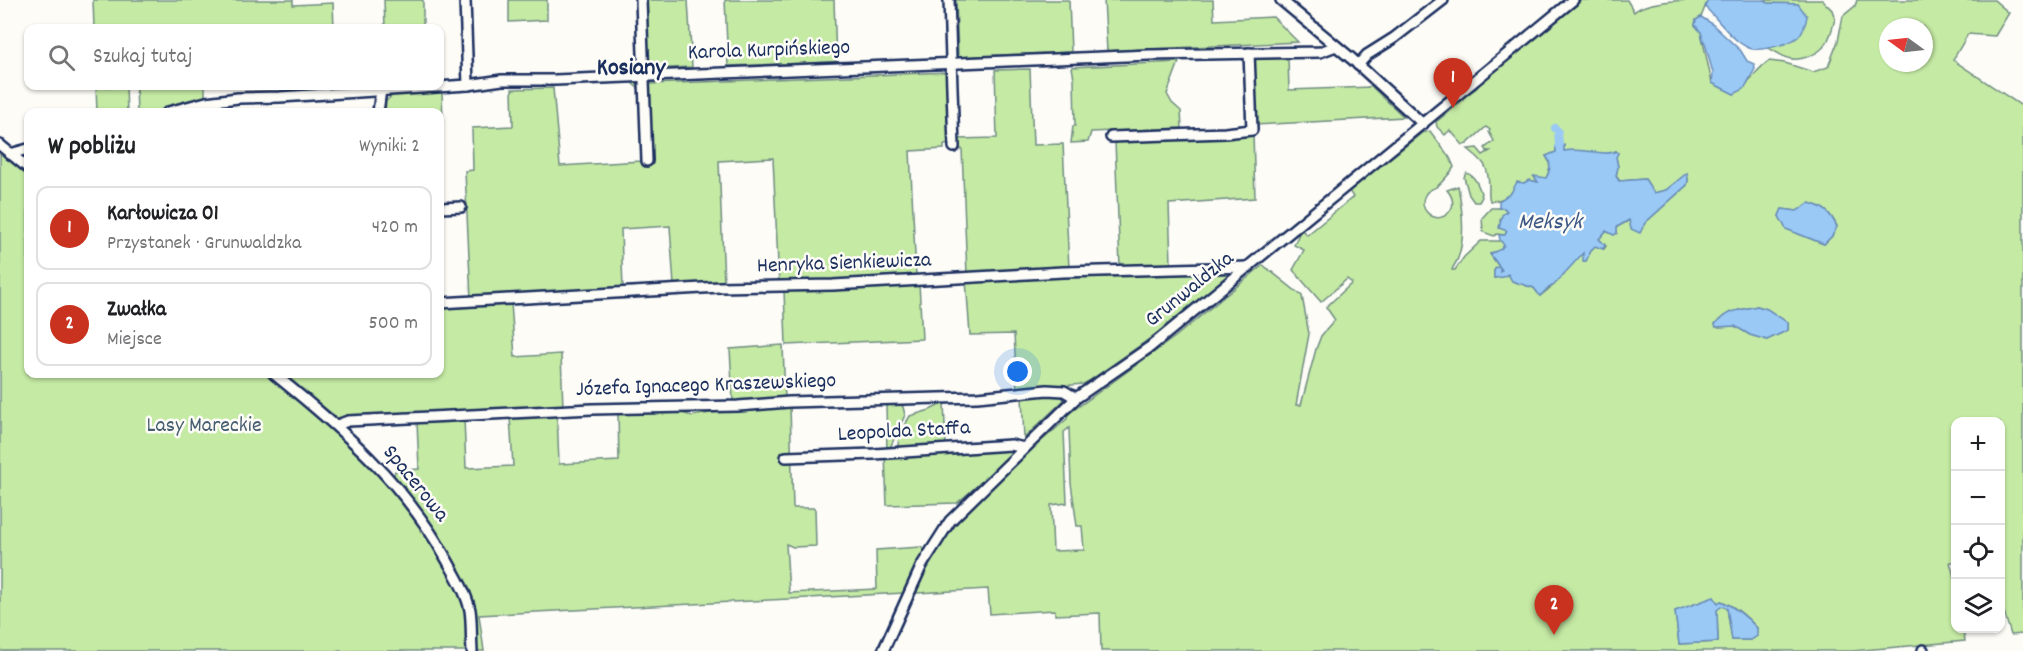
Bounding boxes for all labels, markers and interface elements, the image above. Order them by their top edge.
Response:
north arrow [1879,18,1933,72]
search box [24,24,444,90]
street label: Karola Kurpińskiego [687,33,851,69]
icon: search [45,41,78,74]
text: Szukaj tutaj [93,42,192,73]
district label: Kosiany [597,52,666,86]
pin: 1 [1434,58,1472,108]
text: W pobliżu [48,129,136,166]
text: Wyniki: 2 [359,133,420,161]
text: Karłowicza 01 [107,199,219,230]
water label: Meksyk [1518,206,1584,240]
text: 1 [67,214,72,242]
text: 420 m [372,214,418,242]
text: Przystanek · Grunwaldzka [107,230,301,258]
street label: Grunwaldzka [1139,244,1242,336]
street label: Henryka Sienkiewicza [756,245,932,283]
text: Zwałka [107,295,166,326]
text: 2 [65,310,74,338]
text: 500 m [369,310,418,338]
text: Miejsce [107,326,162,354]
your location [1003,357,1032,386]
street label: Józefa Ignacego Kraszewskiego [575,366,837,406]
park label: Lasy Mareckie [146,411,262,442]
street label: Leopolda Staffa [837,413,972,451]
map controls [1951,417,2005,633]
button: + [1951,417,2005,471]
street label: Spacerowa [374,439,456,530]
button: − [1951,471,2005,525]
button: locate [1951,525,2005,579]
button: layers [1951,579,2005,633]
pin: 2 [1534,586,1574,635]

